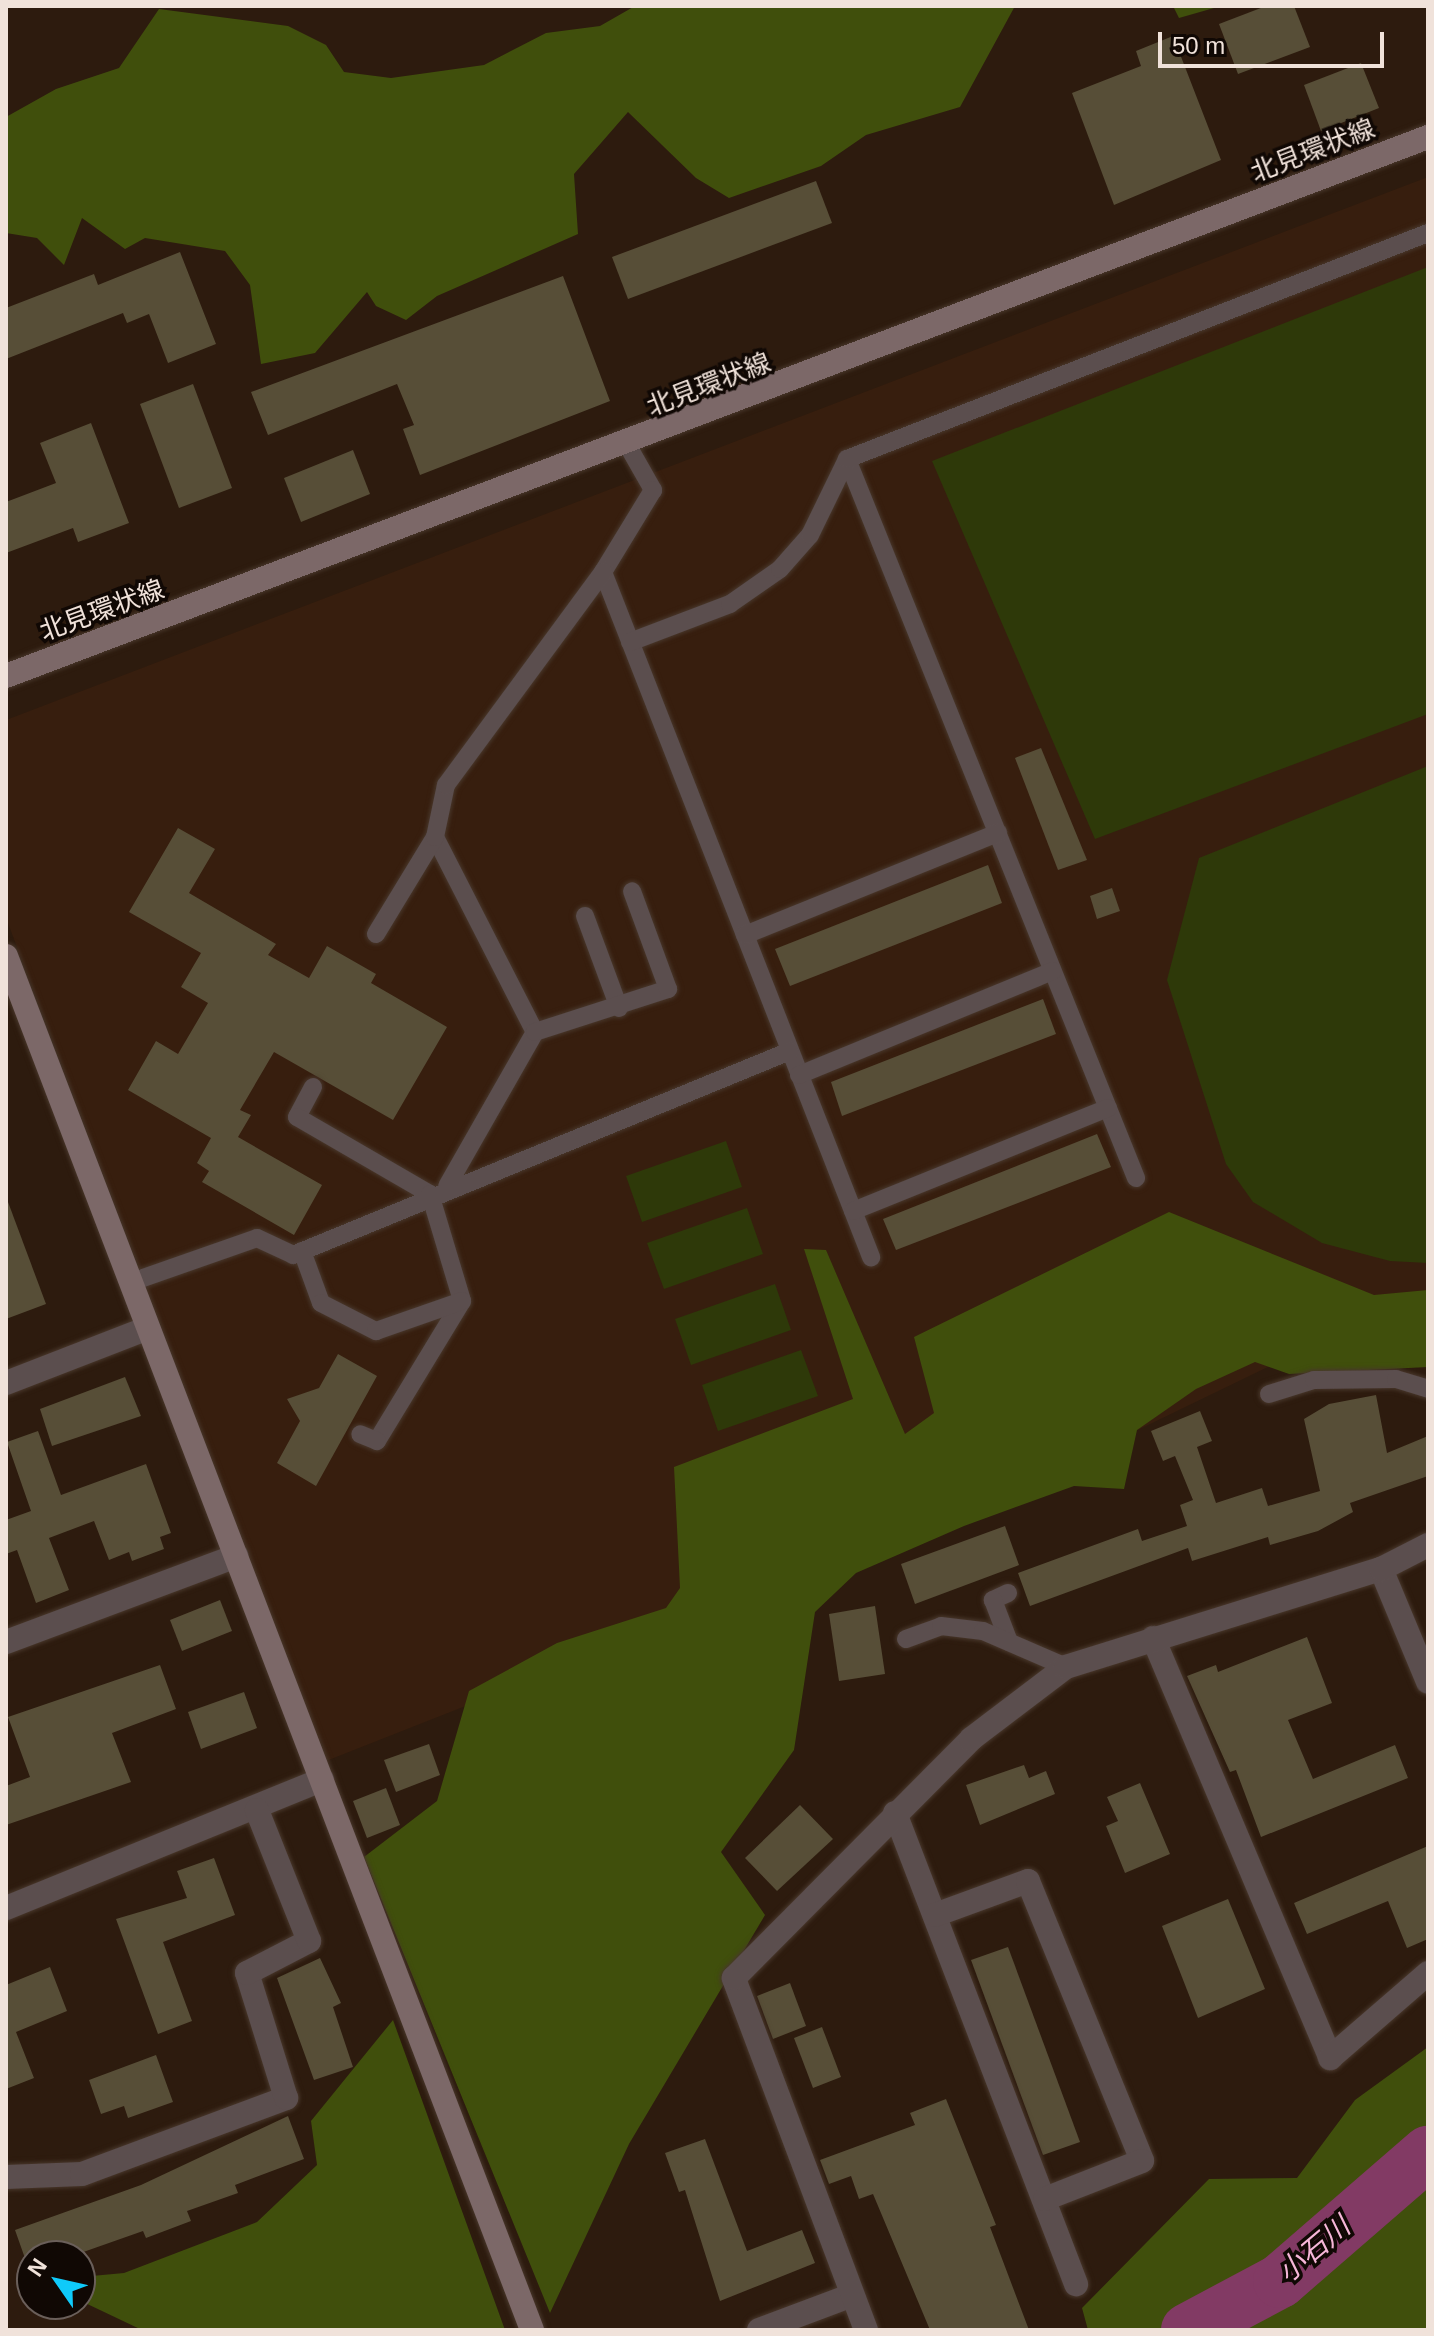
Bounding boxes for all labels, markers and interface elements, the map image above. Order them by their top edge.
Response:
scale bar [1162,16,1388,66]
text: 50 m [1172,32,1225,59]
street label: 北見環状線 [1247,113,1379,189]
street label: 北見環状線 [643,347,775,423]
street label: 北見環状線 [36,574,168,648]
water label: 小石川 [1271,2210,1357,2290]
north arrow [16,2240,96,2320]
text: N [23,2254,52,2281]

